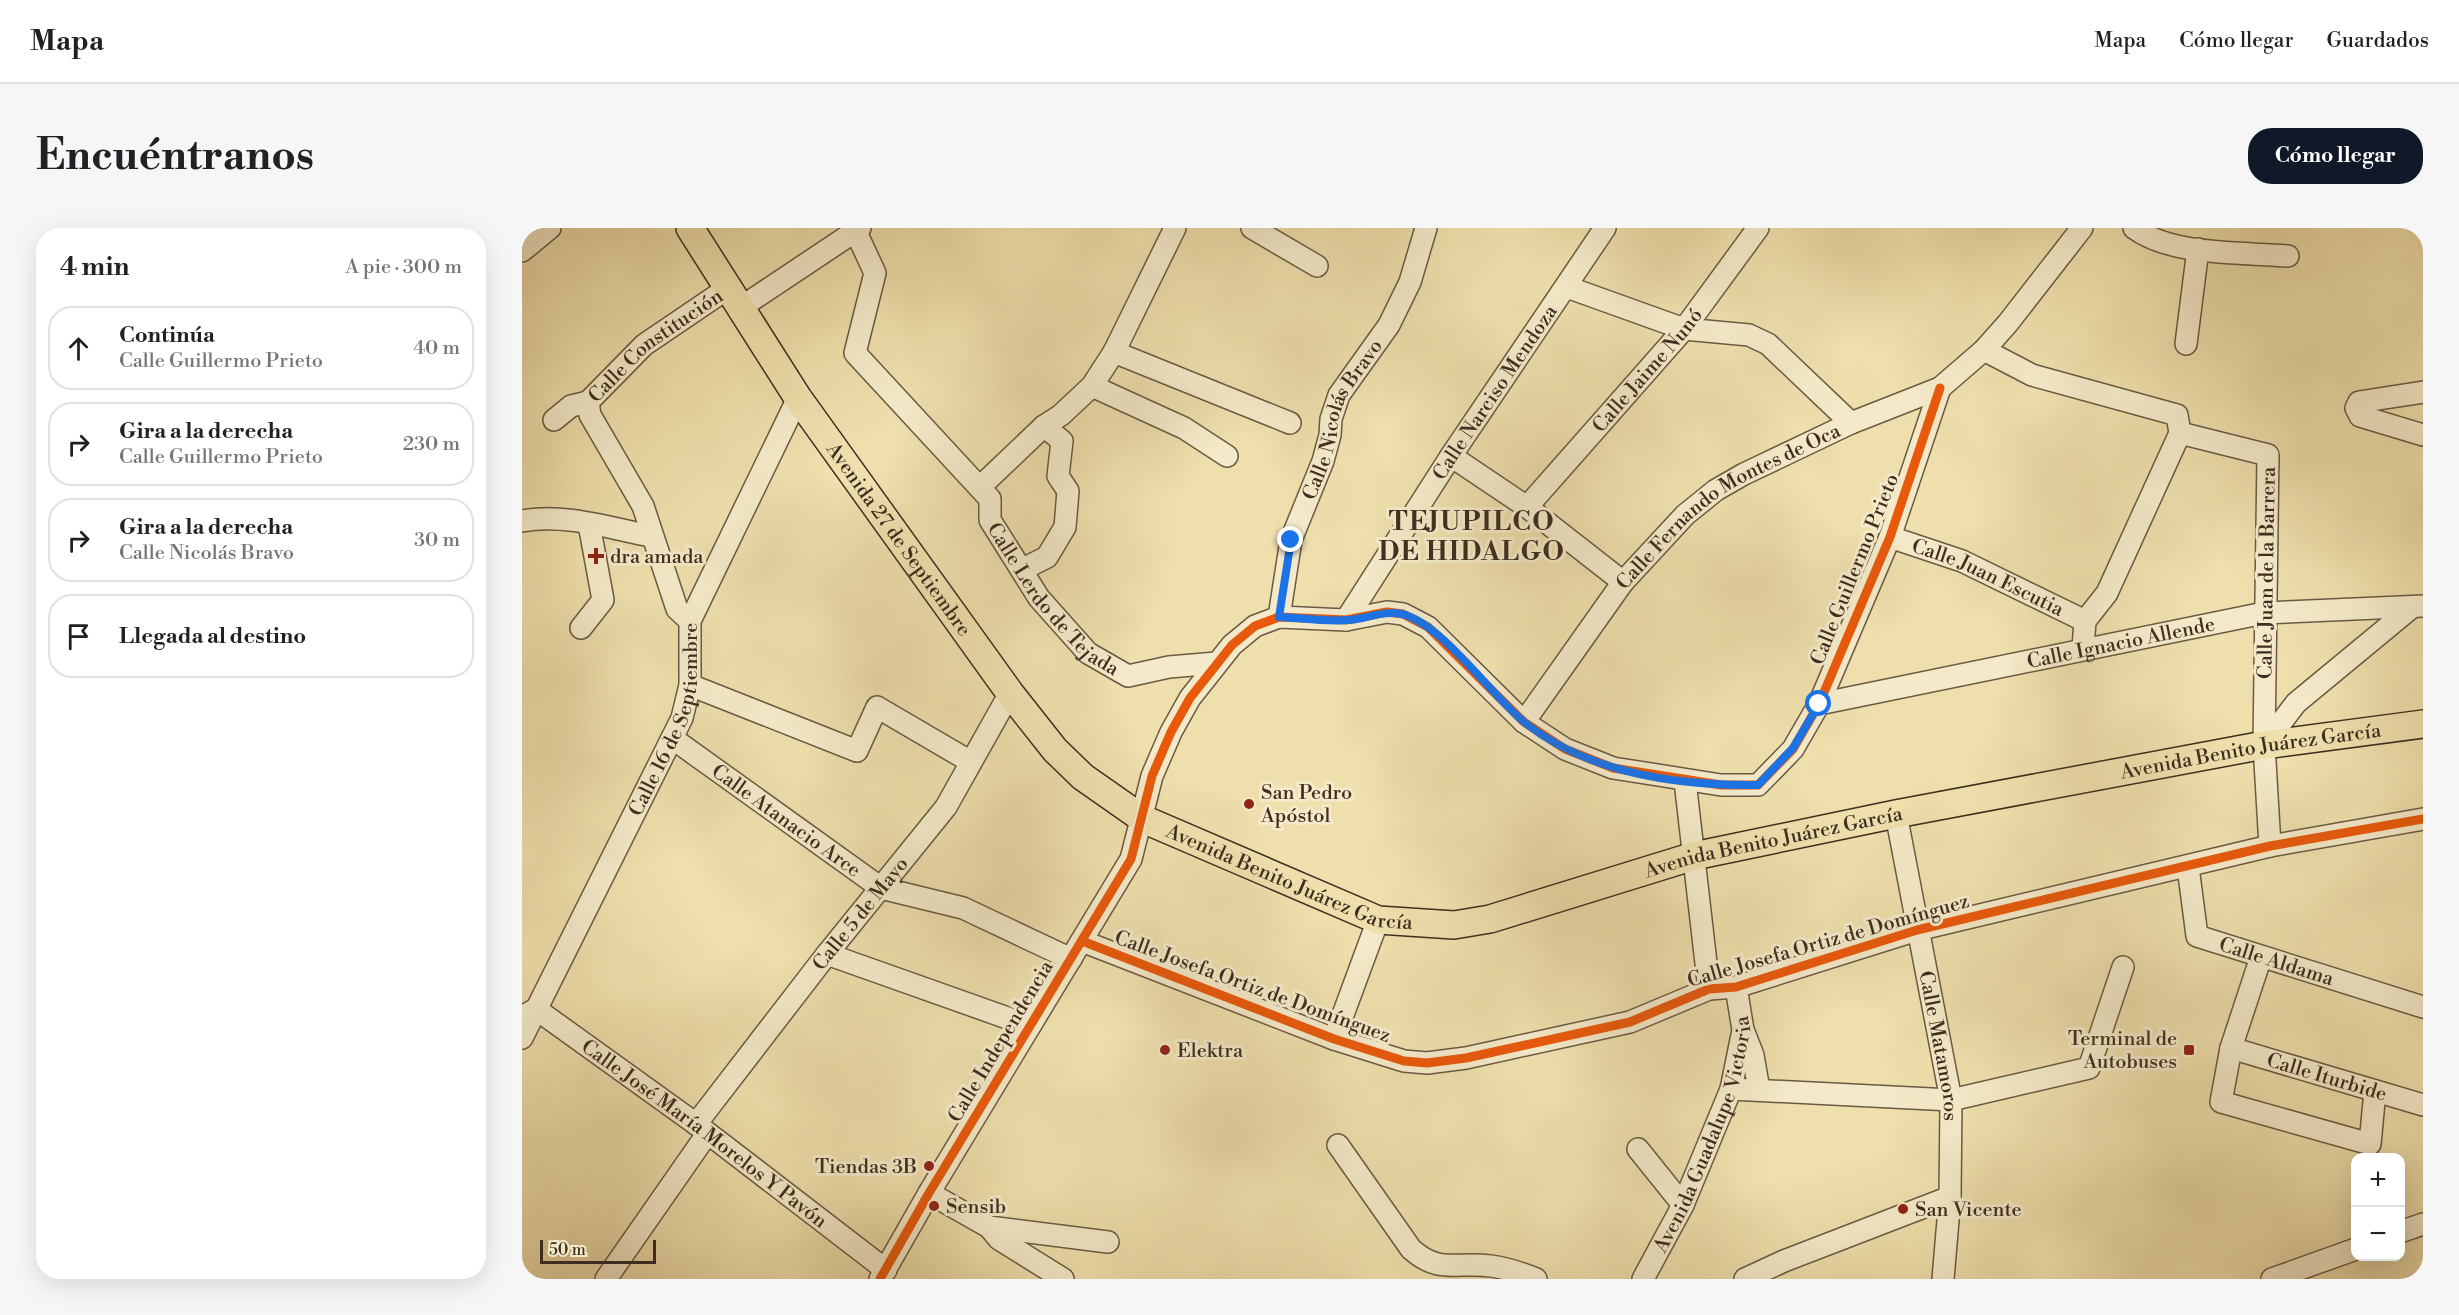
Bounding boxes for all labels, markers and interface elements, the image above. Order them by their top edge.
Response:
text: Mapa [30,24,104,59]
text: Mapa [2094,28,2146,54]
text: Cómo llegar [2179,28,2294,54]
text: Guardados [2327,28,2429,54]
button: Cómo llegar [2248,128,2423,184]
text: Encuéntranos [36,130,314,183]
text: 4 min [60,251,130,283]
text: A pie · 300 m [345,255,462,280]
street label: Calle Constitución [583,284,728,409]
street label: Calle Narciso Mendoza [1428,300,1564,485]
street label: Calle Jaime Nunó [1587,304,1709,438]
text: Continúa [119,322,215,349]
icon: ahead [62,332,95,365]
street label: Calle Nicolás Bravo [1298,335,1389,504]
text: 40 m [413,336,460,361]
text: Calle Guillermo Prieto [119,349,323,374]
text: Gira a la derecha [119,418,293,445]
street label: Calle Fernando Montes de Oca [1611,418,1846,595]
icon: right [62,428,95,461]
text: 230 m [403,432,460,457]
street label: Avenida 27 de Septiembre [820,437,976,641]
text: Calle Guillermo Prieto [119,445,323,470]
street label: Calle Juan de la Barrera [2253,466,2282,679]
street label: Calle Guillermo Prieto [1806,470,1905,669]
district label: TEJUPILCO DE HIDALGO [1378,506,1566,568]
text: Gira a la derecha [119,514,293,541]
street label: Calle Lerdo de Tejada [981,518,1124,683]
icon: right [62,524,95,557]
route end [1277,526,1303,552]
text: 30 m [414,528,460,553]
street label: Calle Juan Escutia [1908,534,2068,623]
text: Calle Nicolás Bravo [119,541,294,566]
place label: dra amada [610,545,704,570]
marker: dra amada [587,547,605,565]
street label: Calle Ignacio Allende [2025,612,2217,675]
icon: arrive [62,620,95,653]
text: Llegada al destino [119,623,306,650]
street label: Calle 16 de Septiembre [624,623,704,821]
route start [1805,690,1831,716]
street label: Avenida Benito Juárez García [2117,719,2384,786]
street label: Calle Atanacio Arce [706,759,865,883]
place label: San Pedro Apóstol [1260,781,1352,829]
marker: San Pedro Apóstol [1242,797,1256,811]
street label: Avenida Benito Juárez García [1641,802,1906,885]
street label: Avenida Benito Juárez García [1161,819,1414,936]
street label: Calle 5 de Mayo [808,852,915,976]
street label: Calle Josefa Ortiz de Domínguez [1685,889,1972,994]
street label: Calle Josefa Ortiz de Domínguez [1111,926,1394,1049]
street label: Calle Aldama [2216,933,2337,992]
street label: Calle Independencia [943,955,1060,1127]
street label: Calle Matamoros [1912,969,1962,1121]
street label: Avenida Guadalupe Victoria [1648,1013,1757,1258]
place label: Terminal de Autobuses [2068,1027,2177,1075]
street label: Calle José María Morelos Y Pavón [576,1035,832,1234]
place label: Elektra [1177,1039,1244,1064]
marker: Elektra [1158,1043,1172,1057]
marker: Terminal de Autobuses [2182,1043,2196,1057]
street label: Calle Iturbide [2263,1048,2389,1108]
map controls [2351,1153,2405,1261]
button: + [2351,1153,2405,1207]
place label: Tiendas 3B [815,1155,917,1180]
marker: Tiendas 3B [922,1159,936,1173]
place label: Sensib [946,1195,1006,1220]
place label: San Vicente [1915,1198,2022,1223]
marker: Sensib [927,1199,941,1213]
marker: San Vicente [1896,1202,1910,1216]
button: − [2351,1207,2405,1261]
scale bar [540,1237,656,1264]
text: 50 m [549,1240,586,1260]

